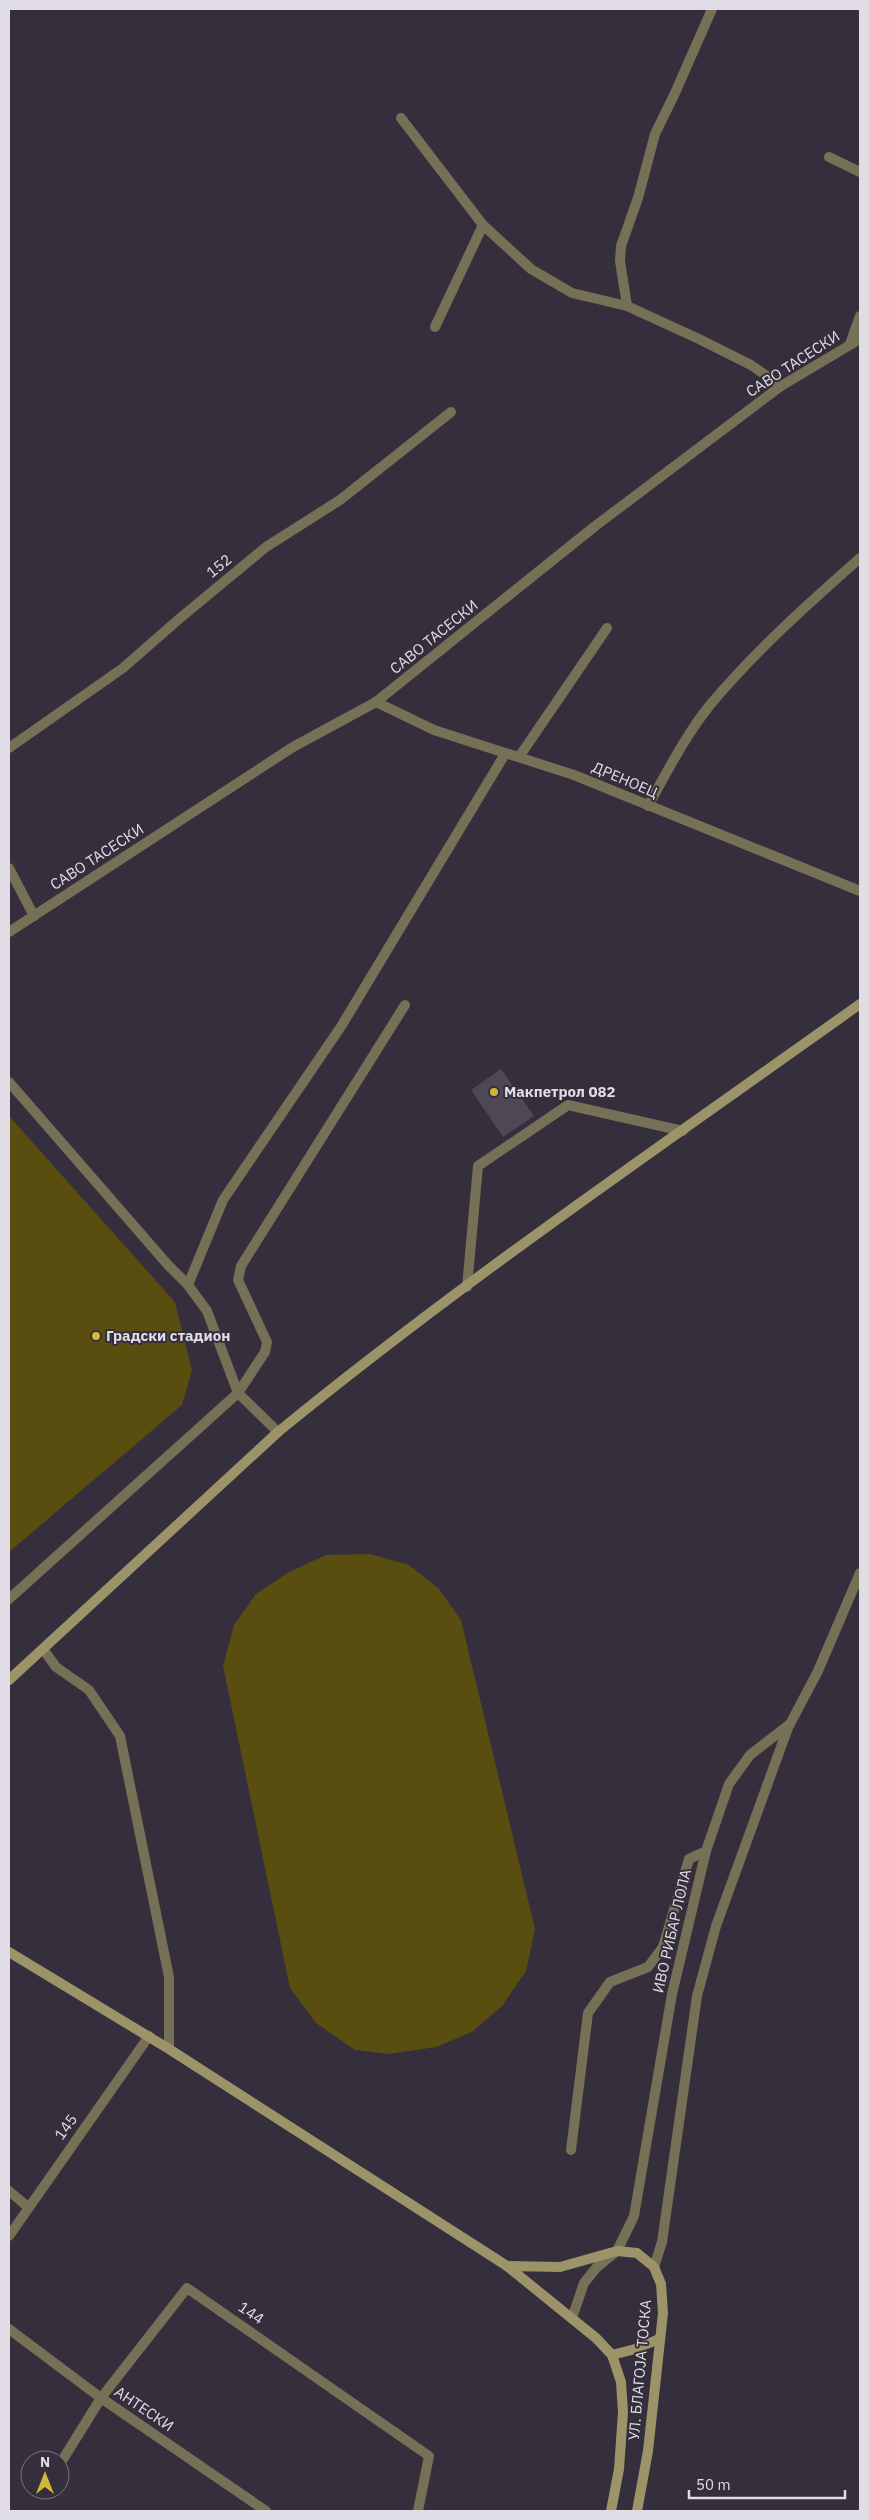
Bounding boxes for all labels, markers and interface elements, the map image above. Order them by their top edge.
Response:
street label: САВО ТАСЕСКИ [742,326,843,401]
street label: 152 [202,550,235,581]
street label: САВО ТАСЕСКИ [386,595,482,678]
street label: ДРЕНОЕЦ [589,757,661,802]
street label: САВО ТАСЕСКИ [46,819,147,894]
place label: Макпетрол 082 [504,1082,616,1101]
marker: Макпетрол 082 [488,1086,500,1098]
place label: Градски стадион [106,1326,230,1345]
marker: Градски стадион [90,1330,102,1342]
street label: ИВО РИБАР ЛОЛА [648,1867,695,1995]
street label: 145 [50,2110,81,2143]
street label: 144 [235,2297,268,2328]
street label: УЛ. БЛАГОЈА ТОСКА [624,2298,655,2441]
street label: АНТЕСКИ [111,2382,178,2435]
north arrow [20,2450,70,2500]
text: N [40,2453,50,2471]
scale bar [689,2468,845,2500]
text: 50 m [696,2475,731,2494]

